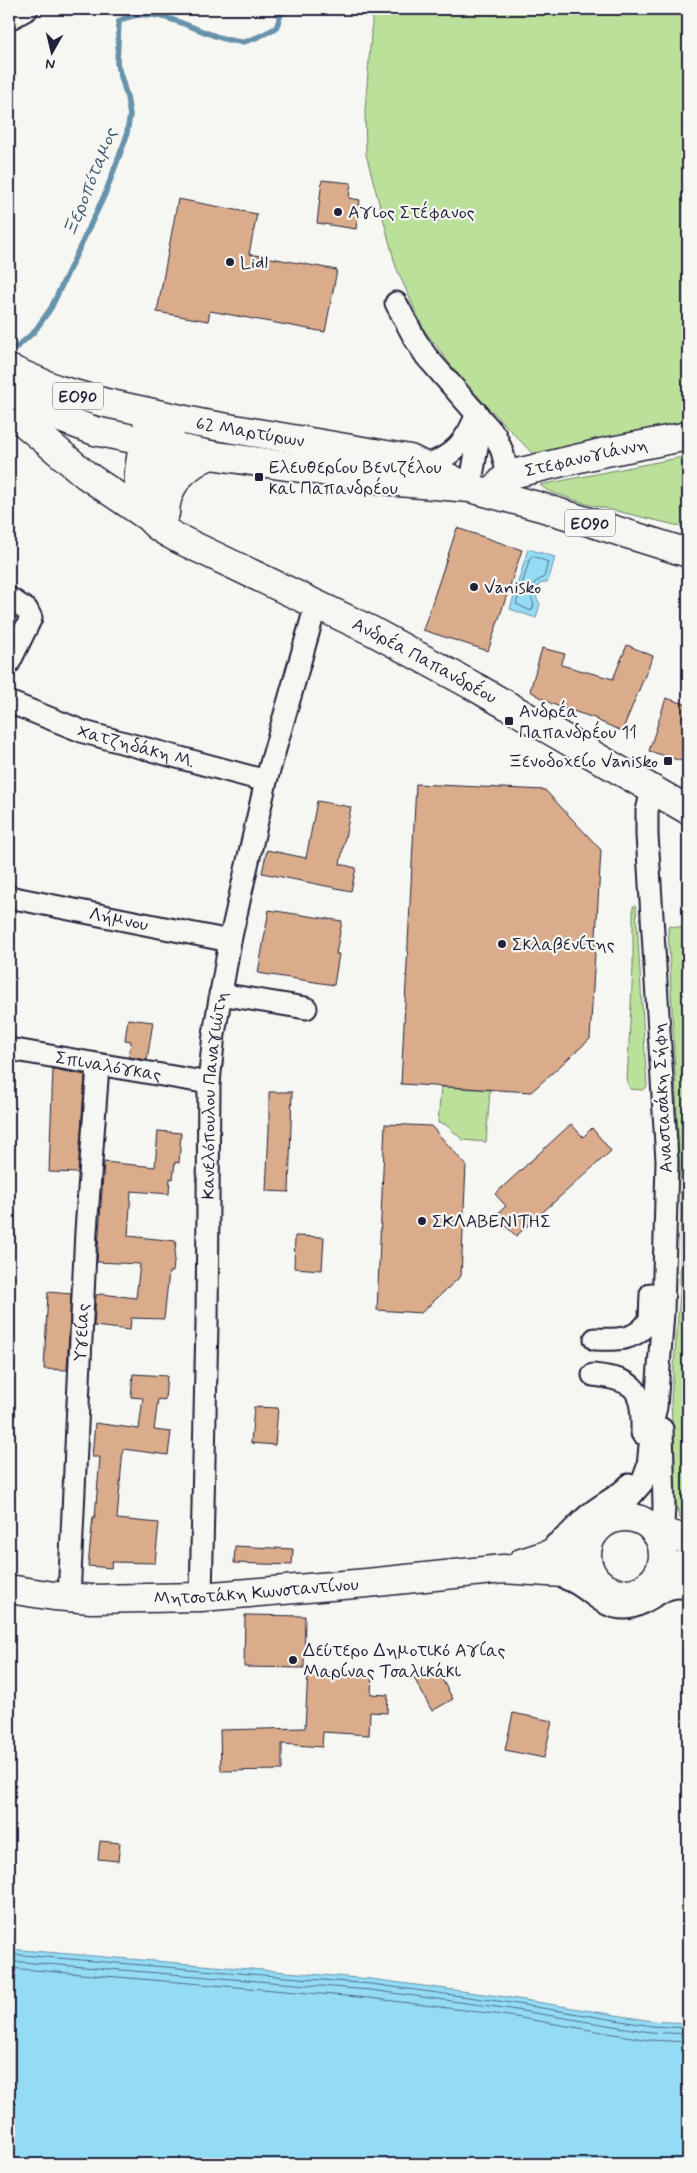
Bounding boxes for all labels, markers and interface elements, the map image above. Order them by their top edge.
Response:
north arrow [28,28,78,78]
text: N [44,54,56,73]
water label: Ξεροπόταμος [57,123,124,240]
place label: Αγιος Στέφανος [348,200,475,225]
marker: Αγιος Στέφανος [332,206,344,218]
place label: Lidl [240,251,268,275]
marker: Lidl [224,256,236,268]
road number: ΕΟ90 [53,382,103,410]
street label: 62 Μαρτύρων [194,412,306,454]
street label: Στεφανογιάννη [523,433,650,484]
place label: Ελευθερίου Βενιζέλου και Παπανδρέου [269,455,442,501]
marker: Ελευθερίου Βενιζέλου και Παπανδρέου [253,471,265,483]
road number: ΕΟ90 [565,509,615,536]
place label: Vanisko [484,576,541,600]
marker: Vanisko [468,581,480,593]
street label: Ανδρέα Παπανδρέου [348,612,501,710]
place label: Ανδρέα Παπανδρέου 11 [519,699,637,745]
marker: Ανδρέα Παπανδρέου 11 [503,715,515,727]
street label: Χατζηδάκη Μ. [74,720,197,774]
place label: Ξενοδοχείο Vanisko [508,750,658,774]
marker: Ξενοδοχείο Vanisko [662,755,674,767]
street label: Λήμνου [87,902,150,937]
place label: Σκλαβενίτης [512,933,615,957]
marker: Σκλαβενίτης [496,938,508,950]
street label: Κανελόπουλου Παναγιώτη [197,990,234,1199]
street label: Αναστασάκη Σήφη [647,1022,679,1174]
street label: Σπιναλόγκας [54,1046,163,1088]
place label: ΣΚΛΑΒΕΝΙΤΗΣ [432,1210,551,1234]
marker: ΣΚΛΑΒΕΝΙΤΗΣ [416,1215,428,1227]
street label: Υγείας [69,1303,96,1362]
street label: Μητσοτάκη Κωνσταντίνου [153,1573,360,1611]
place label: Δεύτερο Δημοτικό Αγίας Μαρίνας Τσαλικάκι [303,1639,505,1684]
marker: Δεύτερο Δημοτικό Αγίας Μαρίνας Τσαλικάκι [287,1654,299,1666]

